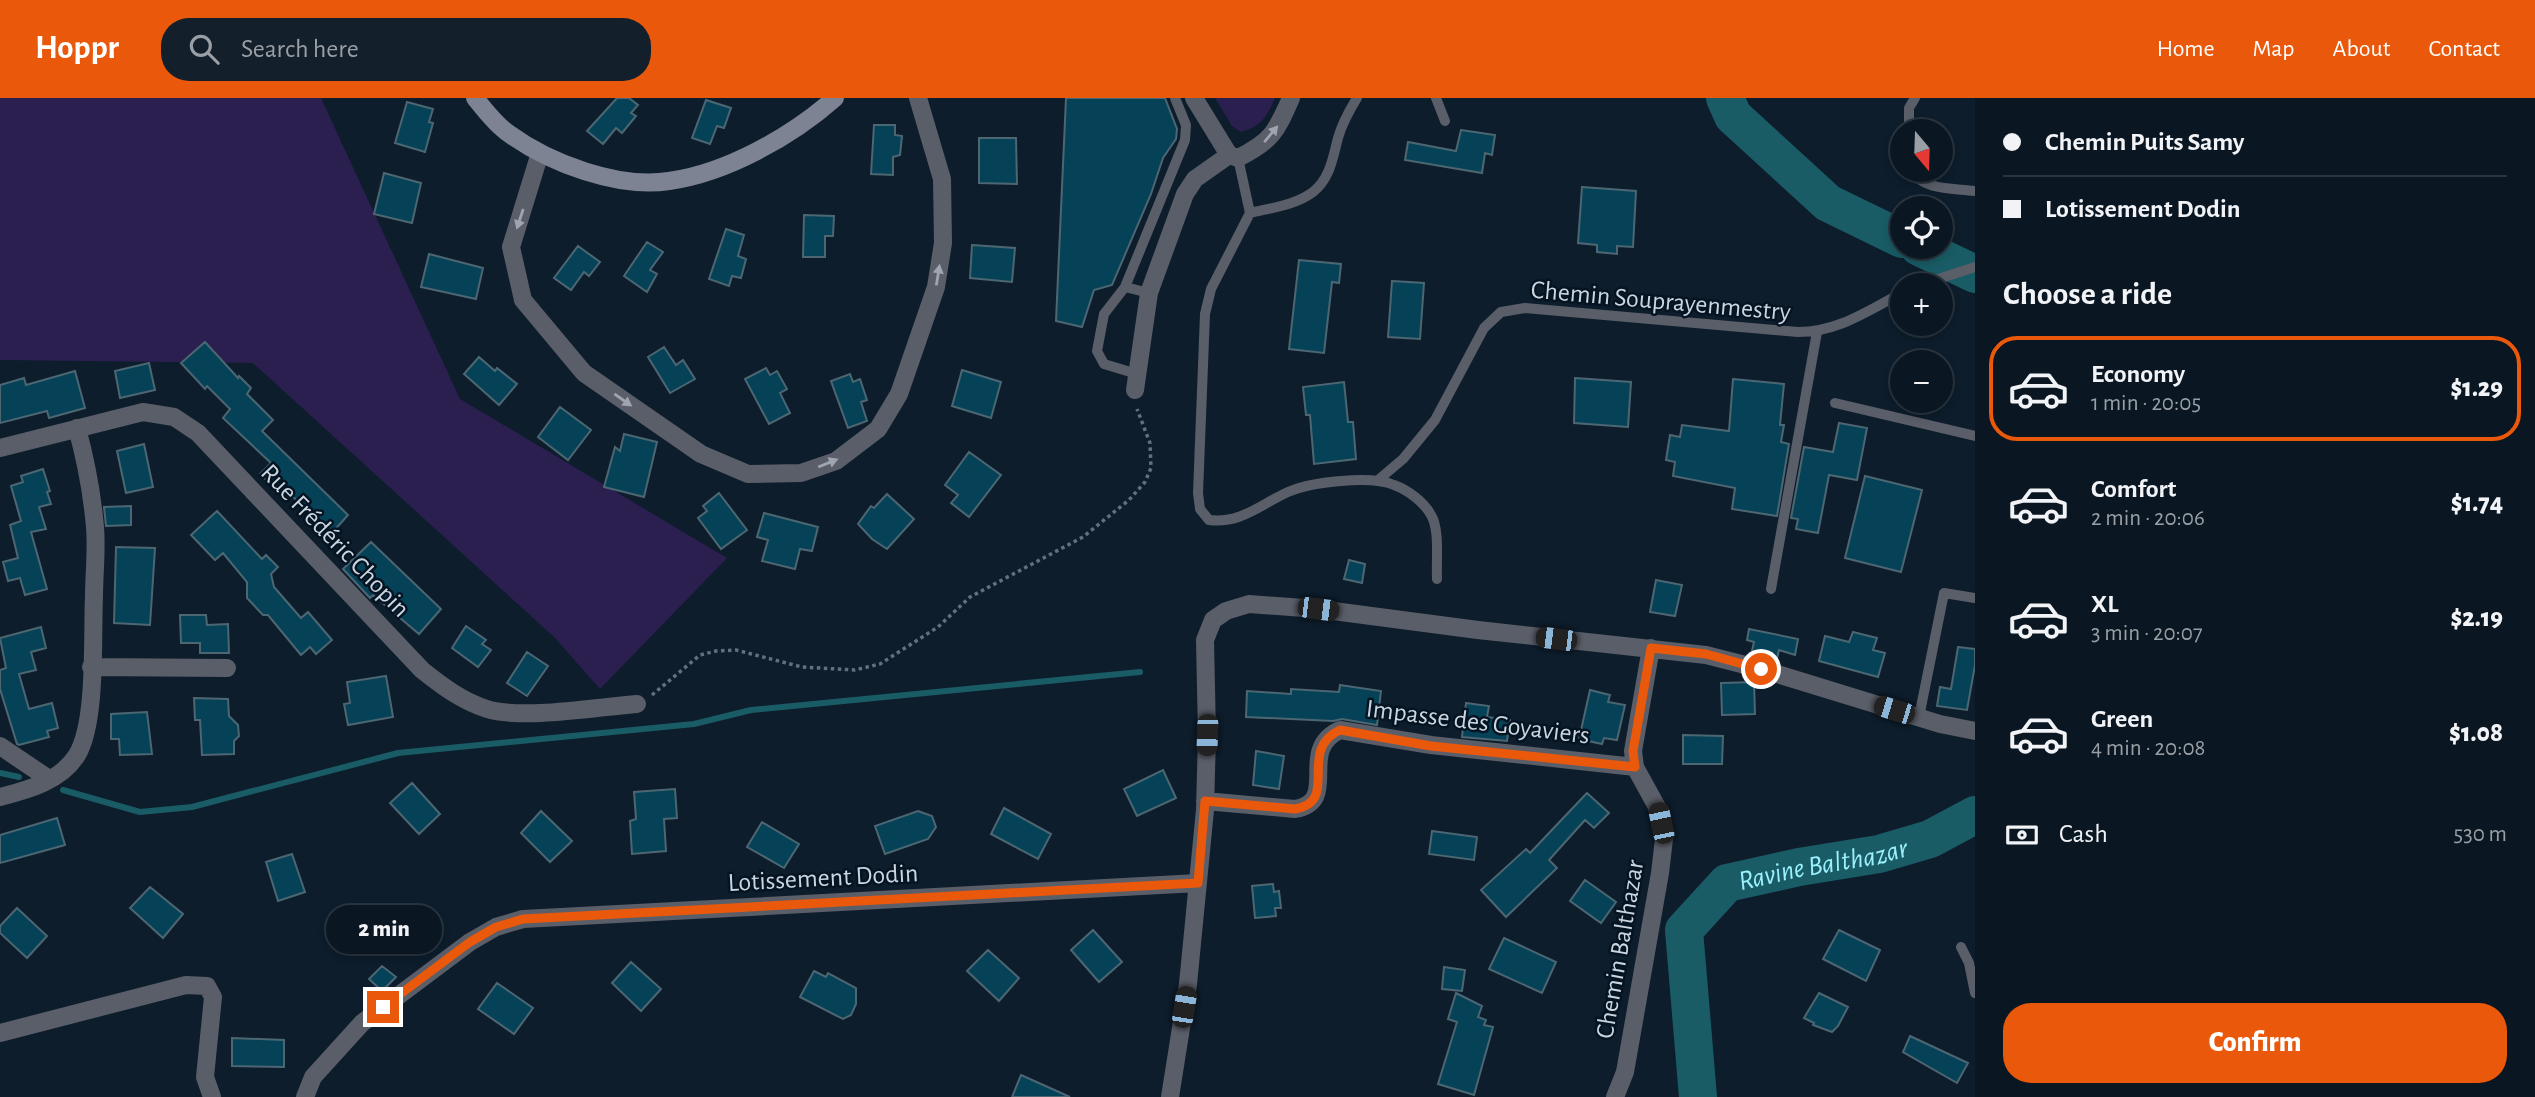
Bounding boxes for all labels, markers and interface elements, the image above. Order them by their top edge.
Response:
search box [161,18,651,81]
icon: search [185,30,223,68]
text: Hoppr [35,32,119,65]
text: Search here [241,36,359,62]
text: Home [2157,37,2215,61]
text: Map [2253,37,2295,61]
text: About [2333,37,2390,61]
text: Contact [2428,37,2500,61]
north arrow [1890,119,1953,182]
map controls [1890,119,1953,413]
one-way arrow [1263,126,1278,143]
text: Chemin Puits Samy [2045,129,2244,155]
button: locate [1890,196,1953,259]
text: Lotissement Dodin [2045,196,2240,222]
one-way arrow [514,208,524,229]
one-way arrow [933,264,944,286]
button: + [1890,273,1953,336]
street label: Chemin Souprayenmestry [1530,277,1792,325]
text: Choose a ride [2003,278,2172,310]
button: − [1890,350,1953,413]
icon: car [2007,357,2070,420]
text: Economy [2091,361,2185,387]
text: $1.29 [2450,375,2503,401]
text: 1 min · 20:05 [2091,392,2201,415]
one-way arrow [614,393,632,407]
one-way arrow [818,457,838,469]
street label: Rue Frédéric Chopin [256,459,415,622]
icon: car [2007,472,2070,535]
text: Comfort [2091,476,2176,502]
text: $1.74 [2451,490,2503,516]
text: 2 min · 20:06 [2091,507,2205,530]
icon: car [2007,587,2070,650]
text: XL [2091,591,2118,617]
car [1296,596,1341,622]
text: $2.19 [2450,605,2503,631]
text: 3 min · 20:07 [2091,622,2203,645]
car [1534,626,1579,652]
route start [1745,653,1777,685]
car [1871,694,1918,726]
street label: Impasse des Goyaviers [1365,695,1591,749]
icon: car [2007,702,2070,765]
text: Green [2091,706,2153,732]
car [1196,714,1219,756]
text: $1.08 [2449,720,2503,746]
text: 4 min · 20:08 [2091,737,2205,760]
car [1647,800,1676,846]
icon: cash [2003,816,2041,854]
text: Cash [2059,821,2108,847]
text: 530 m [2454,823,2507,846]
water label: Ravine Balthazar [1736,834,1912,896]
street label: Chemin Balthazar [1591,857,1649,1041]
street label: Lotissement Dodin [727,860,919,896]
callout: 2 min [325,906,441,954]
text: 2 min [358,918,410,941]
car [1171,985,1198,1029]
route end [367,991,399,1023]
button: Confirm [2003,1003,2507,1083]

